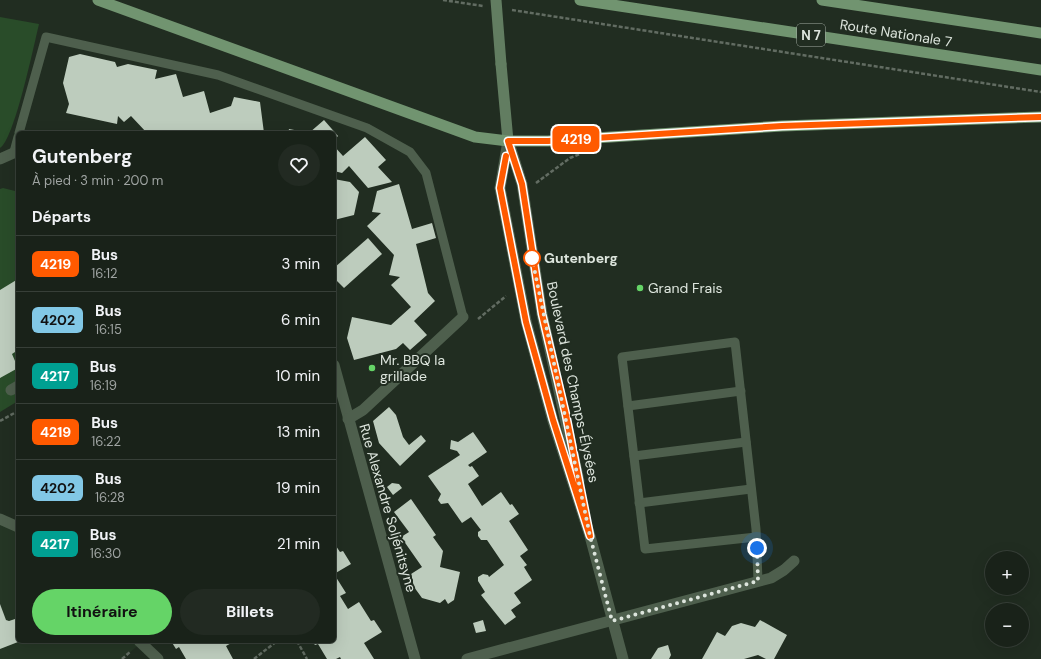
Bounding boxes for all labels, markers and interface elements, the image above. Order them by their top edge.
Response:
street label: Route Nationale 7 [839,15,953,51]
road number: N 7 [797,24,825,46]
line badge: 4219 [548,126,604,152]
text: 4219 [560,130,592,148]
text: Gutenberg [32,144,132,169]
button: heart [278,144,320,186]
text: À pied · 3 min · 200 m [32,172,163,189]
text: Départs [32,207,91,227]
text: Bus [91,245,118,265]
marker: Gutenberg [523,249,541,267]
place label: Gutenberg [544,249,618,267]
text: 3 min [282,254,320,274]
text: 4219 [40,255,71,273]
text: 16:12 [91,265,118,282]
place label: Grand Frais [648,279,723,297]
street label: Boulevard des Champs-Élysées [543,280,603,484]
marker: Grand Frais [635,283,645,293]
text: Bus [95,301,122,321]
text: 6 min [281,310,320,330]
text: 4202 [40,311,75,329]
text: 16:15 [95,321,122,338]
place label: Mr. BBQ la grillade [380,351,445,385]
text: Bus [90,357,117,377]
marker: Mr. BBQ la grillade [367,363,377,373]
text: 10 min [275,366,320,386]
text: 4217 [40,367,70,385]
text: 16:19 [90,377,117,394]
text: Bus [91,413,118,433]
text: 13 min [277,422,320,442]
street label: Rue Alexandre Soljénitsyne [355,422,421,594]
text: 4219 [40,423,71,441]
text: 16:22 [91,433,121,450]
text: Bus [95,469,122,489]
text: 19 min [276,478,320,498]
text: 4202 [40,479,75,497]
text: 16:28 [95,489,125,506]
text: Bus [90,525,117,545]
text: 21 min [277,534,320,554]
text: 4217 [40,535,70,553]
your location [747,538,767,558]
text: 16:30 [90,545,121,562]
map controls [985,551,1029,647]
button: + [985,551,1029,595]
button: Itinéraire [32,589,172,635]
button: Billets [180,589,320,635]
button: − [985,603,1029,647]

